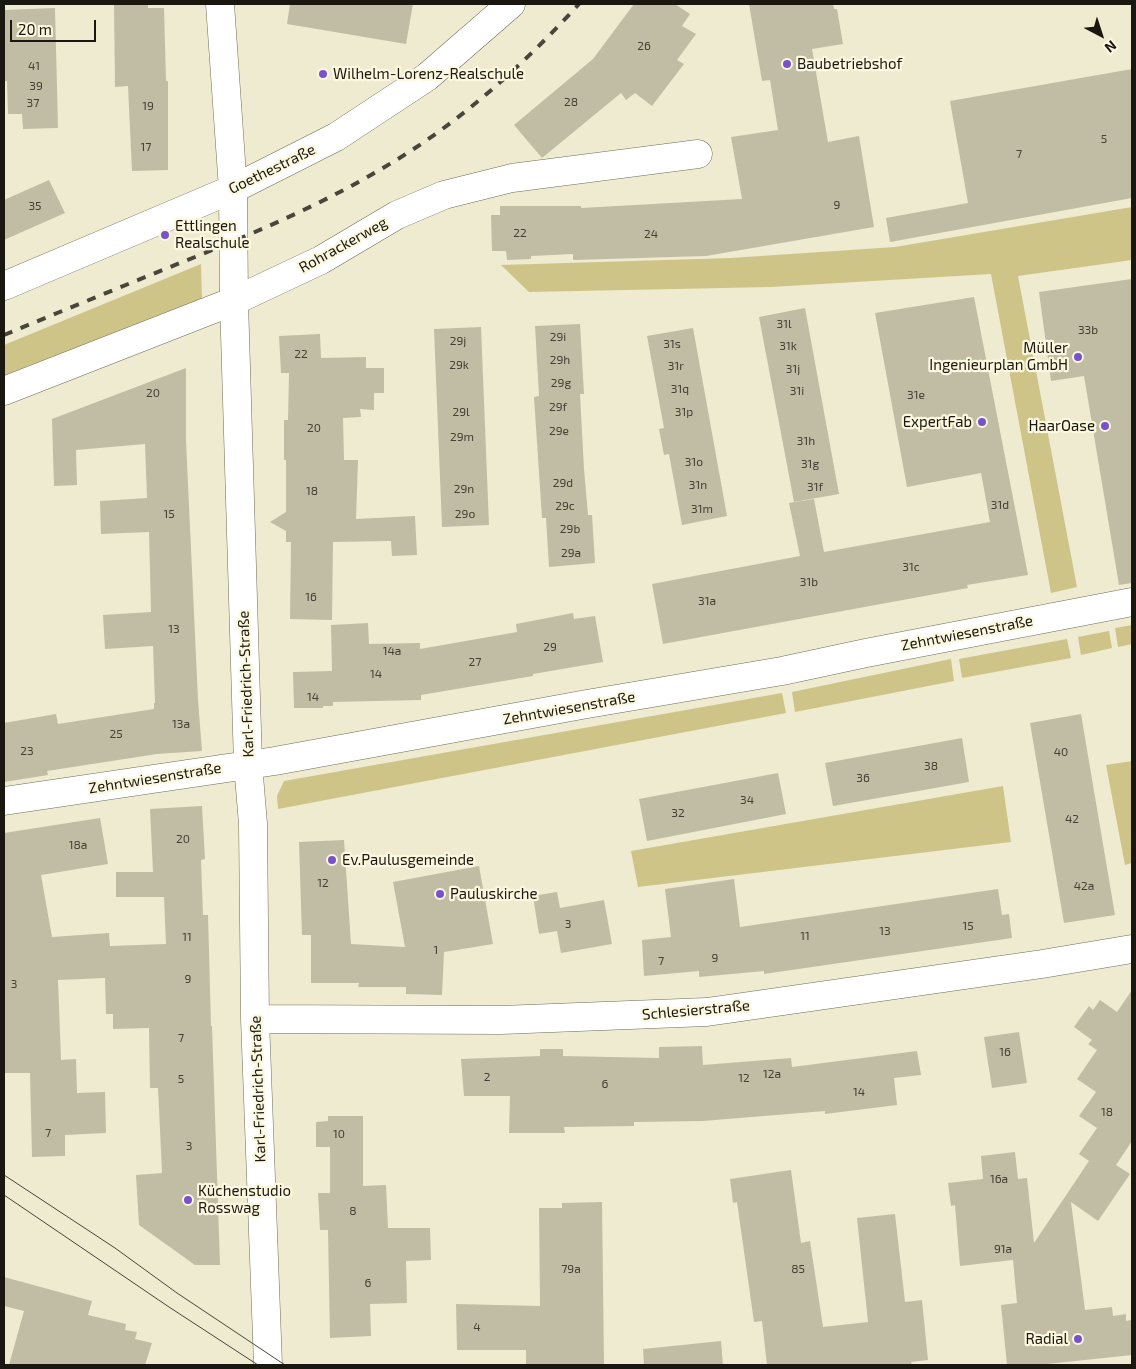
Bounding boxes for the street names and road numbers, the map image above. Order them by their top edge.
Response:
street label: Goethestraße [226,140,318,198]
street label: Rohrackerweg [296,213,390,277]
street label: Karl-Friedrich-Straße [234,610,258,758]
street label: Zehntwiesenstraße [900,611,1034,655]
street label: Zehntwiesenstraße [501,688,637,728]
street label: Zehntwiesenstraße [87,759,223,797]
street label: Schlesierstraße [641,996,751,1024]
street label: Karl-Friedrich-Straße [246,1015,270,1163]

